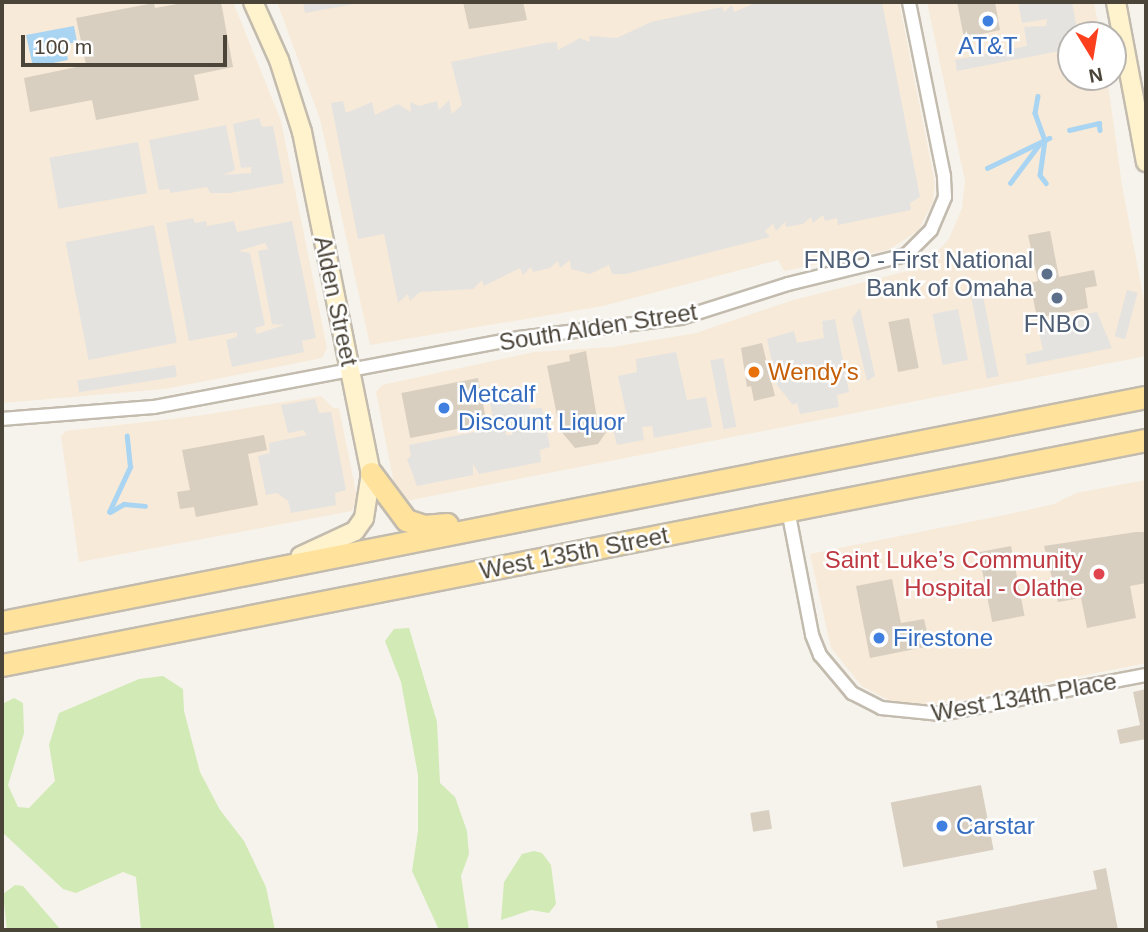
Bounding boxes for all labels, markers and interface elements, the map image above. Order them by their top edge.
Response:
marker: AT&T [980,13,996,29]
scale bar [24,21,231,65]
north arrow [1057,21,1127,91]
place label: AT&T [958,32,1018,60]
text: 100 m [34,35,92,58]
text: N [1087,64,1104,87]
street label: Alden Street [308,233,364,369]
place label: FNBO - First National Bank of Omaha [804,246,1033,302]
marker: FNBO - First National Bank of Omaha [1039,266,1055,282]
marker: FNBO [1049,290,1065,306]
street label: South Alden Street [496,297,700,357]
place label: FNBO [1024,310,1090,338]
place label: Wendy's [768,358,859,386]
marker: Wendy's [746,364,762,380]
place label: Metcalf Discount Liquor [458,380,625,436]
marker: Metcalf Discount Liquor [436,400,452,416]
street label: West 135th Street [477,521,671,585]
place label: Saint Luke’s Community Hospital - Olathe [825,546,1083,602]
marker: Saint Luke’s Community Hospital - Olathe [1089,564,1109,584]
place label: Firestone [893,624,993,652]
marker: Firestone [871,630,887,646]
street label: West 134th Place [929,667,1119,727]
place label: Carstar [956,812,1035,840]
marker: Carstar [934,818,950,834]

